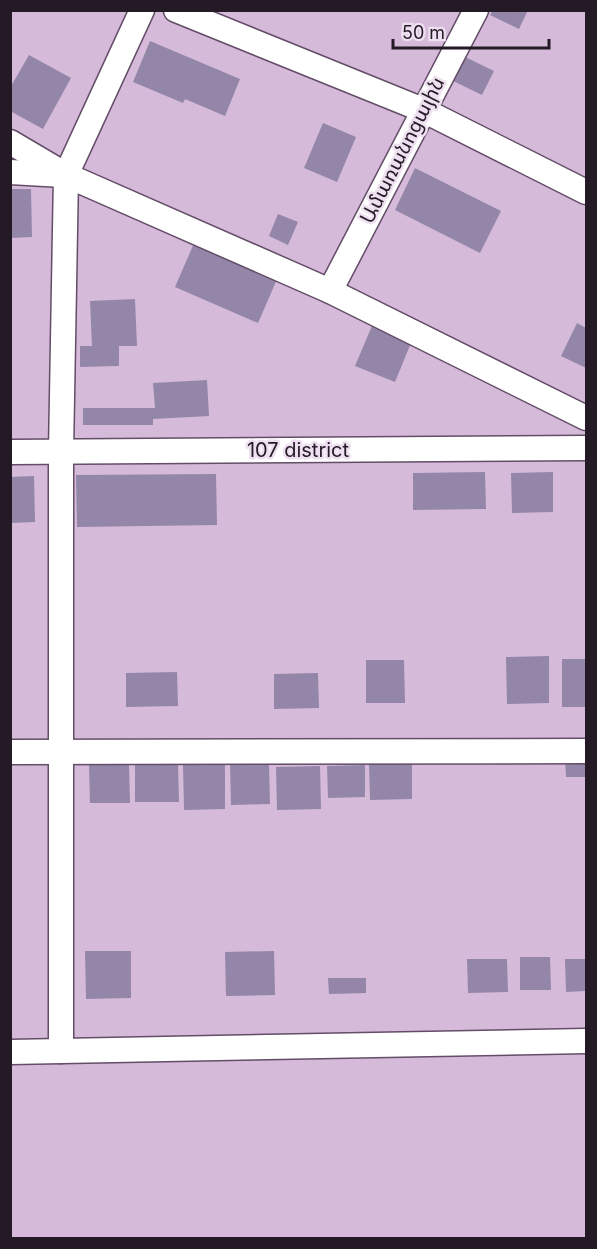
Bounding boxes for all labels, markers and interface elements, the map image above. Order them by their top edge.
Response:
scale bar [393,12,549,50]
text: 50 m [402,22,445,43]
street label: Ամառանոցային [355,73,449,227]
street label: 107 district [247,438,350,462]

